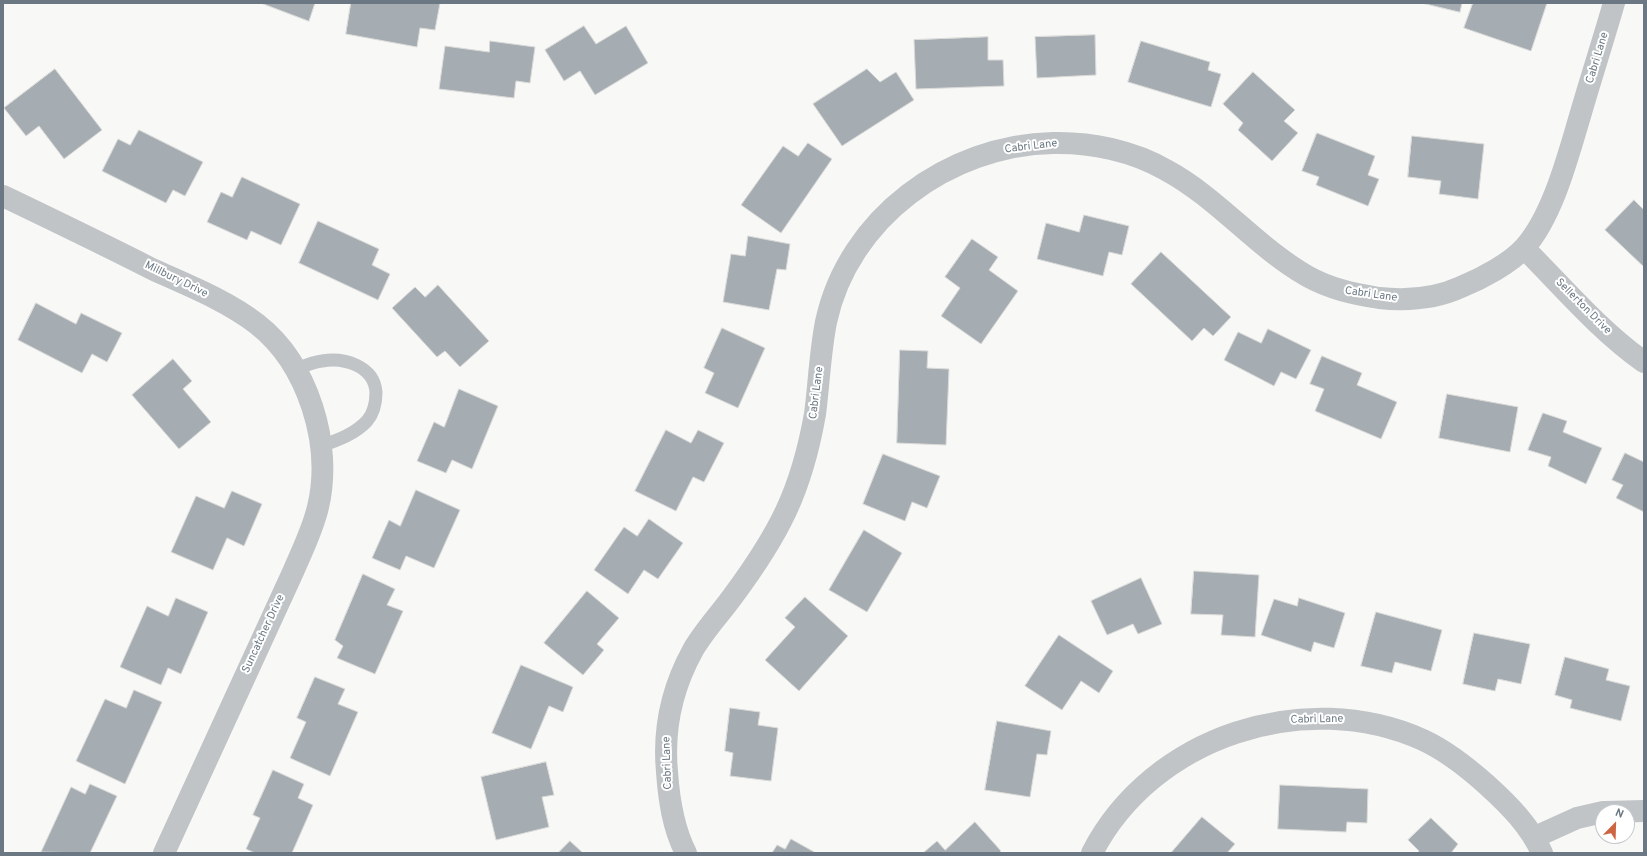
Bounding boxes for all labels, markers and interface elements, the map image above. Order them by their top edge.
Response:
street label: Cabri Lane [1584,31,1612,85]
street label: Cabri Lane [1004,137,1058,157]
street label: Millbury Drive [142,259,210,301]
street label: Sellerton Drive [1552,276,1614,338]
street label: Cabri Lane [1344,285,1398,305]
street label: Cabri Lane [807,366,827,420]
street label: Suncatcher Drive [240,593,288,675]
street label: Cabri Lane [1290,713,1344,727]
street label: Cabri Lane [660,736,676,790]
north arrow [1595,804,1635,844]
text: N [1613,806,1626,822]

